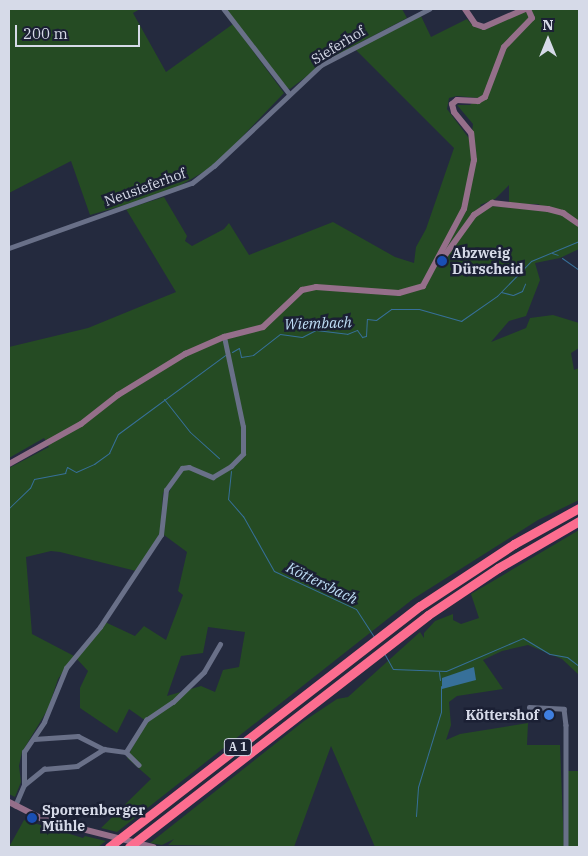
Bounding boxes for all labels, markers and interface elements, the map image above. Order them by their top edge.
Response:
scale bar [18,15,142,47]
north arrow [523,15,573,65]
text: N [542,16,554,34]
street label: Sieferhof [308,22,368,68]
text: 200 m [23,24,68,43]
street label: Neusieferhof [102,164,188,210]
place label: Abzweig Dürscheid [452,245,524,278]
marker: Abzweig Dürscheid [436,255,448,267]
water label: Wiembach [284,313,352,333]
water label: Köttersbach [284,558,360,608]
place label: Köttershof [466,707,539,723]
marker: Köttershof [543,709,555,721]
road number: A 1 [223,738,253,756]
place label: Sporrenberger Mühle [42,802,145,834]
marker: Sporrenberger Mühle [26,812,38,824]

